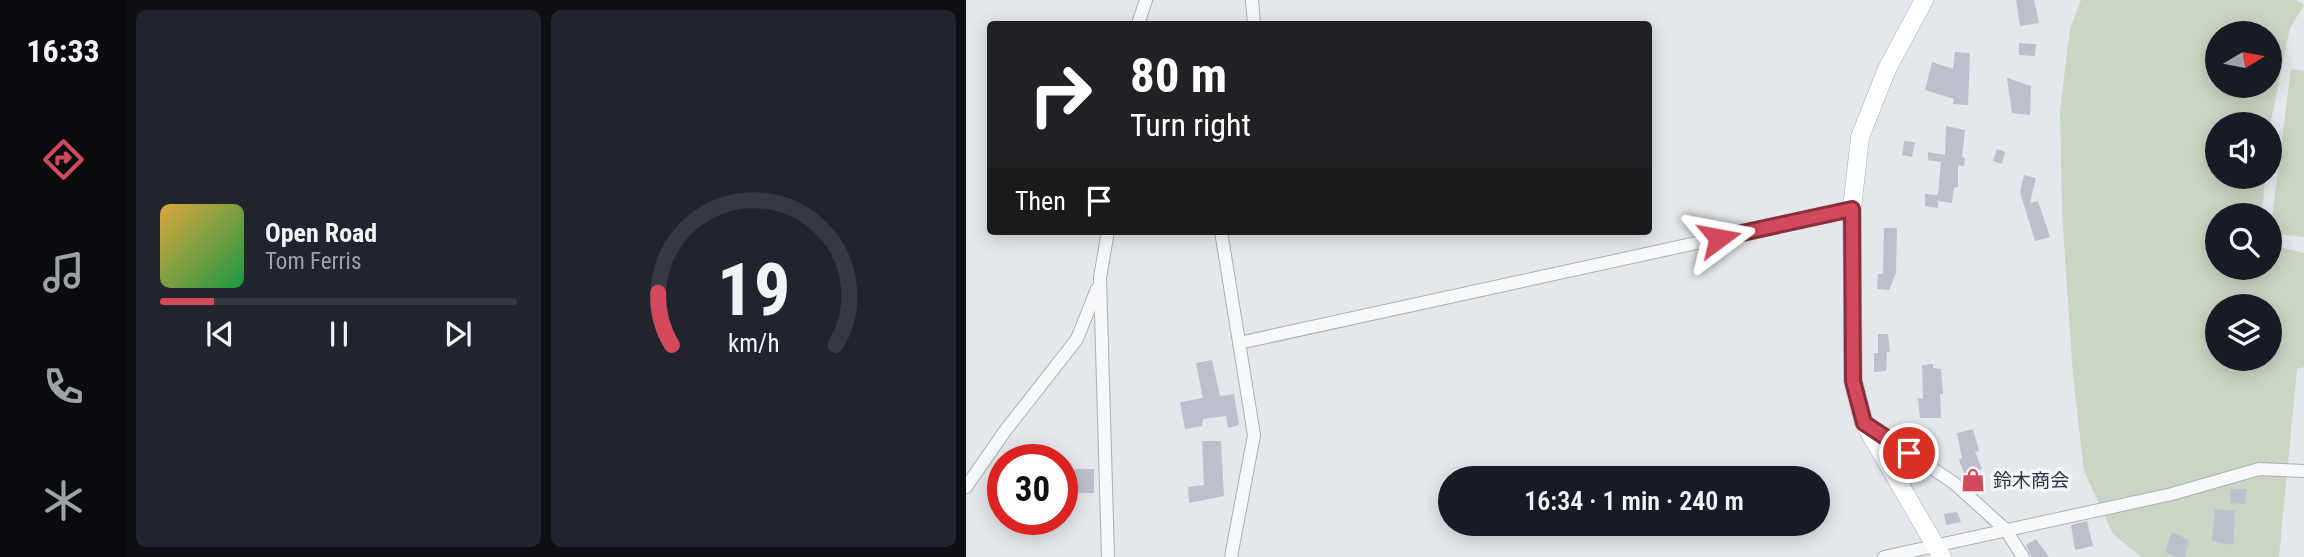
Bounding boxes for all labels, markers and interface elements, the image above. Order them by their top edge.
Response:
north arrow [2205,21,2282,98]
map controls [2205,21,2282,371]
text: 16:33 [26,32,100,70]
text: 80 m [1130,47,1227,104]
icon: right [1015,49,1106,140]
text: Turn right [1130,106,1251,144]
button: sound [2205,112,2282,189]
icon: directions [39,135,88,184]
icon: arrive [1080,182,1118,220]
text: Then [1015,186,1066,216]
position arrow [1682,201,1756,275]
button: search [2205,203,2282,280]
text: Open Road [265,218,377,248]
text: 19 [717,247,790,333]
icon: music [39,248,88,297]
text: Tom Ferris [265,248,361,275]
button: layers [2205,294,2282,371]
icon: previous [201,315,239,353]
icon: pause [320,315,358,353]
icon: next [439,315,477,353]
text: km/h [728,328,779,357]
icon: phone [39,362,88,411]
pin [1879,423,1939,483]
icon: arrive [1890,434,1928,472]
speed limit sign: 30 [987,444,1078,535]
shop icon: 鈴木商会 [1959,466,1987,494]
place label: 鈴木商会 [1993,469,2069,492]
icon: climate [39,476,88,525]
text: 16:34 · 1 min · 240 m [1524,486,1744,516]

